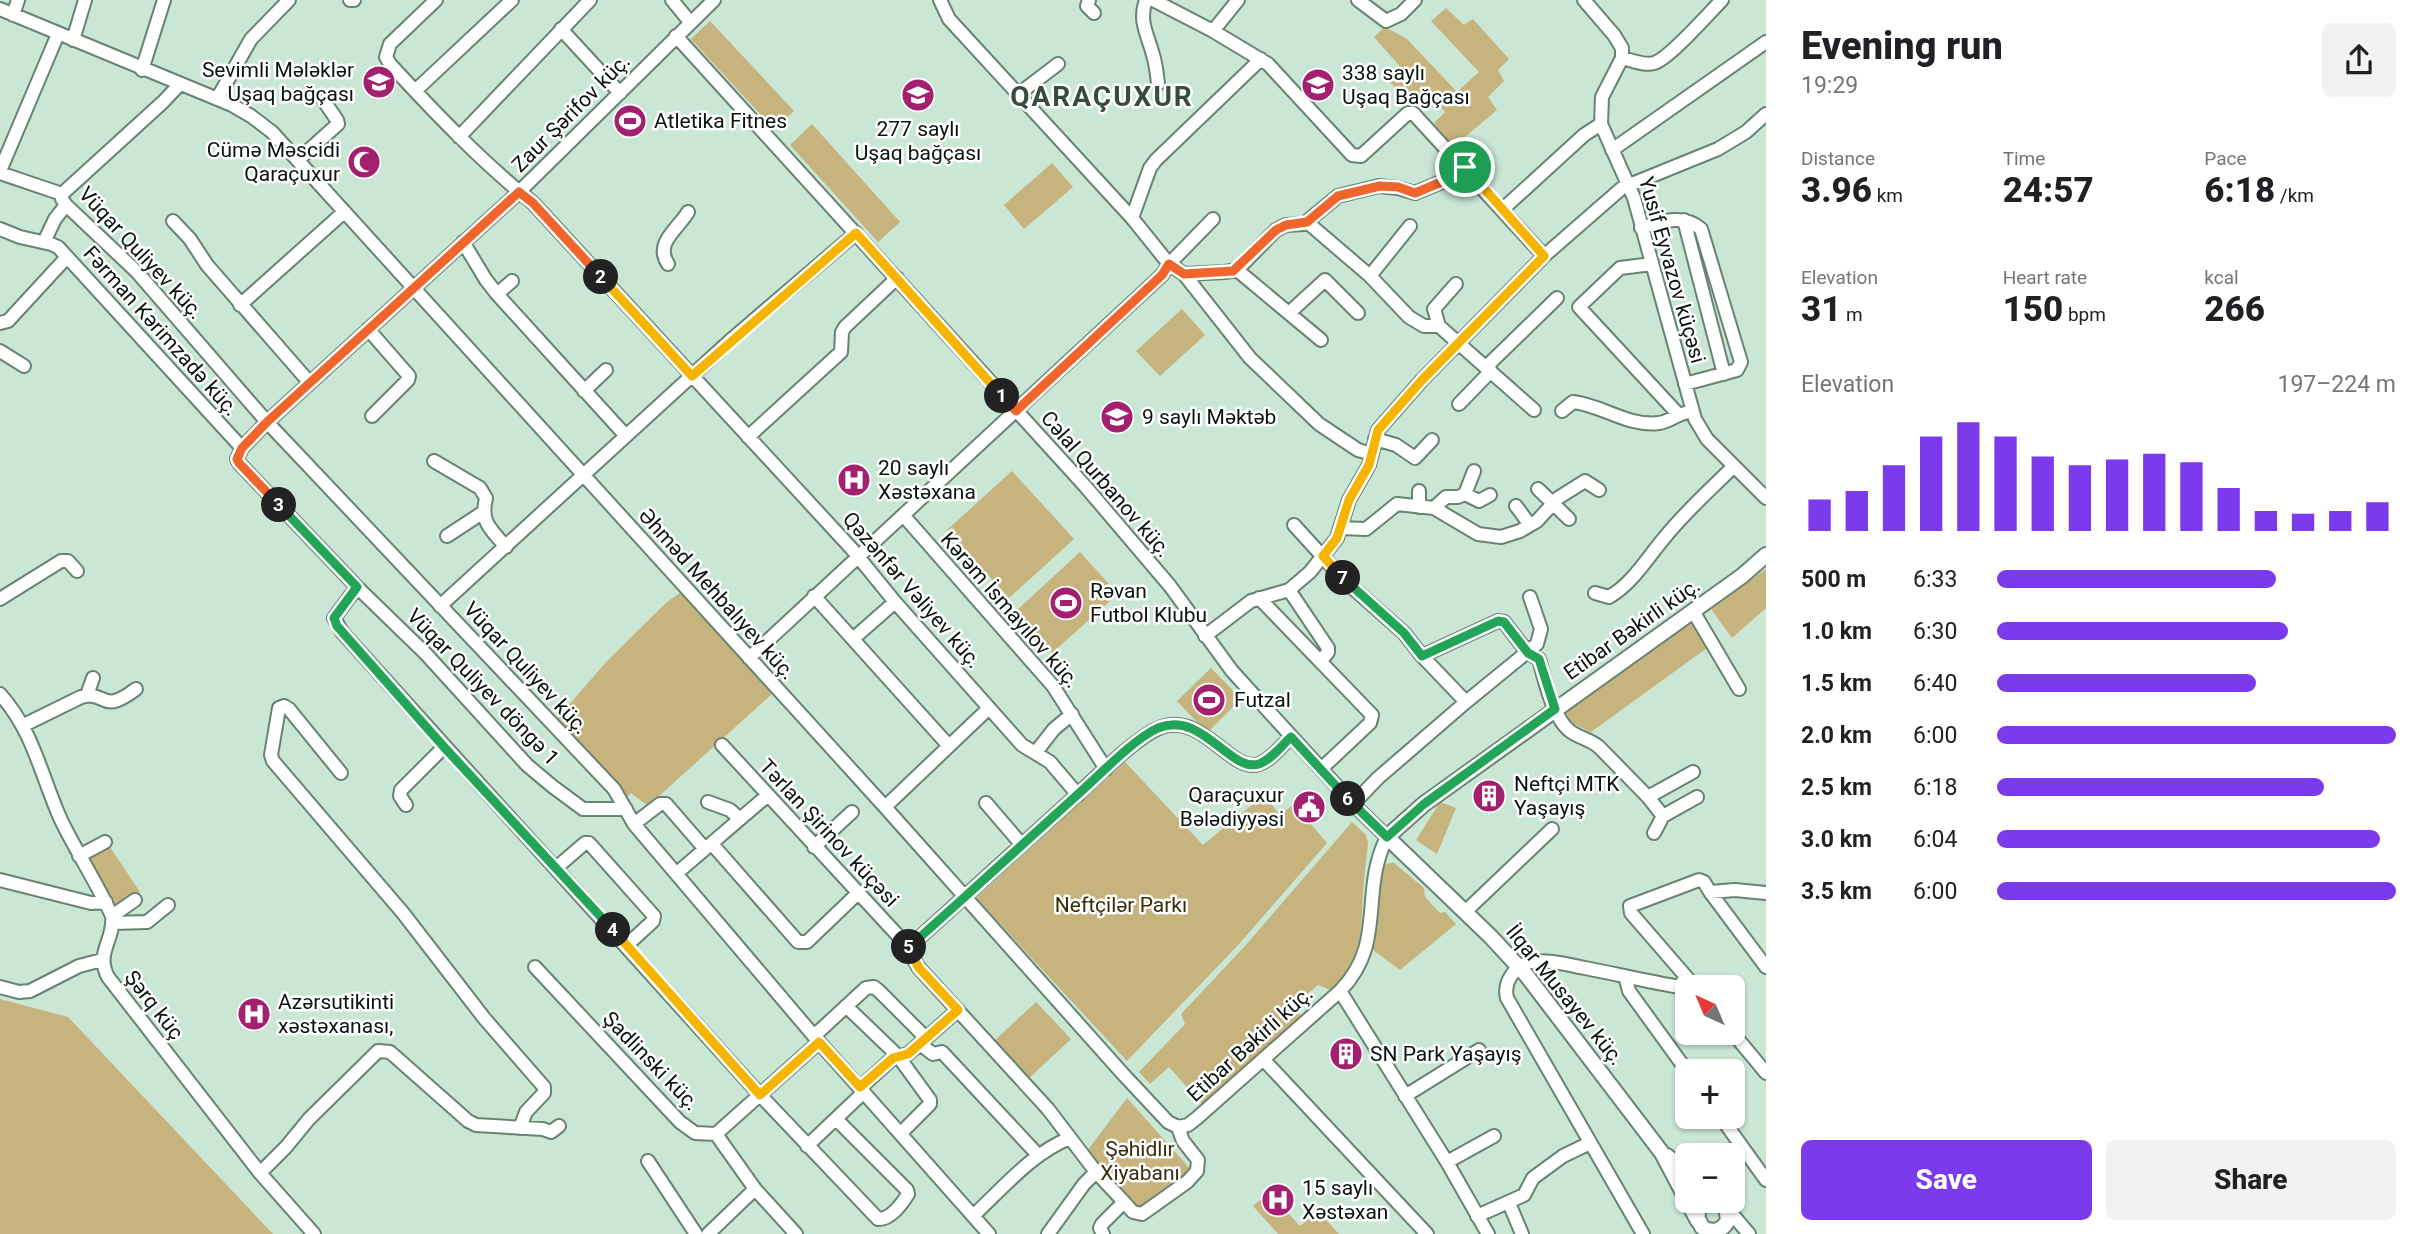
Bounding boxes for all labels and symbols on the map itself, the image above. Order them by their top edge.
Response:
street label: Zaur Şərifov küç. [507,49,635,177]
place label: Sevimli Mələklər Uşaq bağçası [202,58,354,106]
place label: 338 saylı Uşaq Bağçası [1342,61,1470,109]
school or university icon: Sevimli Mələklər Uşaq bağçası [360,63,398,101]
school or university icon: 338 saylı Uşaq Bağçası [1299,66,1337,104]
school or university icon: 277 saylı Uşaq bağçası [899,76,937,114]
district label: QARAÇUXUR [1010,80,1194,113]
sports icon: Atletika Fitnes [611,102,649,140]
place label: Atletika Fitnes [654,109,787,133]
place label: 277 saylı Uşaq bağçası [855,117,981,165]
pin [1435,137,1495,197]
place label: Cümə Məscidi Qaraçuxur [207,138,340,186]
mosque icon: Cümə Məscidi Qaraçuxur [345,143,383,181]
street label: Yusif Eyvazov küçəsi [1634,174,1710,366]
street label: Vüqar Quliyev küç. [74,182,208,324]
street label: Fərman Kərimzadə küç. [78,241,244,421]
pin: 2 [584,260,618,294]
pin: 1 [984,378,1020,414]
school or university icon: 9 saylı Məktəb [1098,398,1136,436]
place label: 9 saylı Məktəb [1142,405,1276,429]
street label: Cəlal Qurbanov küç. [1036,406,1176,562]
place label: 20 saylı Xəstəxana [878,456,976,504]
hospital icon: 20 saylı Xəstəxana [835,461,873,499]
pin: 3 [262,488,296,522]
street label: Əhməd Mehbalıyev küç. [634,503,800,685]
street label: Qəzənfər Vəliyev küç. [838,507,986,673]
street label: Kərəm İsmayılov küç. [936,527,1084,693]
pin: 7 [1326,560,1360,596]
street label: Etibar Bəkirli küç. [1559,573,1705,685]
place label: Rəvan Futbol Klubu [1090,579,1207,627]
sports icon: Rəvan Futbol Klubu [1047,584,1085,622]
street label: Vüqar Quliyev küç. [459,597,593,739]
street label: Vüqar Quliyev döngə 1 [402,604,564,770]
sports icon: Futzal [1190,681,1228,719]
place label: Futzal [1234,688,1291,712]
street label: Tərlan Şirinov küçəsi [754,754,904,912]
place label: Neftçi MTK Yaşayış [1514,772,1620,820]
building icon: Neftçi MTK Yaşayış [1470,777,1508,815]
pin: 6 [1330,782,1366,816]
place label: Qaraçuxur Bələdiyyəsi [1180,783,1284,831]
public building icon: Qaraçuxur Bələdiyyəsi [1290,788,1328,826]
park label: Neftçilər Parkı [1055,893,1187,917]
pin: 4 [596,912,630,948]
street label: İlqar Musayev küç. [1501,920,1629,1070]
pin: 5 [892,930,926,964]
street label: Şərq küç [120,966,188,1044]
north arrow [1675,975,1745,1045]
street label: Etibar Bəkirli küç. [1182,981,1318,1107]
place label: Azərsutikinti xəstəxanası, [278,990,394,1038]
hospital icon: Azərsutikinti xəstəxanası, [235,995,273,1033]
street label: Şadlinski küç. [598,1007,704,1115]
building icon: SN Park Yaşayış [1327,1035,1365,1073]
place label: SN Park Yaşayış [1370,1042,1522,1066]
park label: Şəhidlır Xiyabanı [1100,1137,1180,1185]
place label: 15 saylı Xəstəxan [1302,1176,1388,1224]
hospital icon: 15 saylı Xəstəxan [1259,1181,1297,1219]

